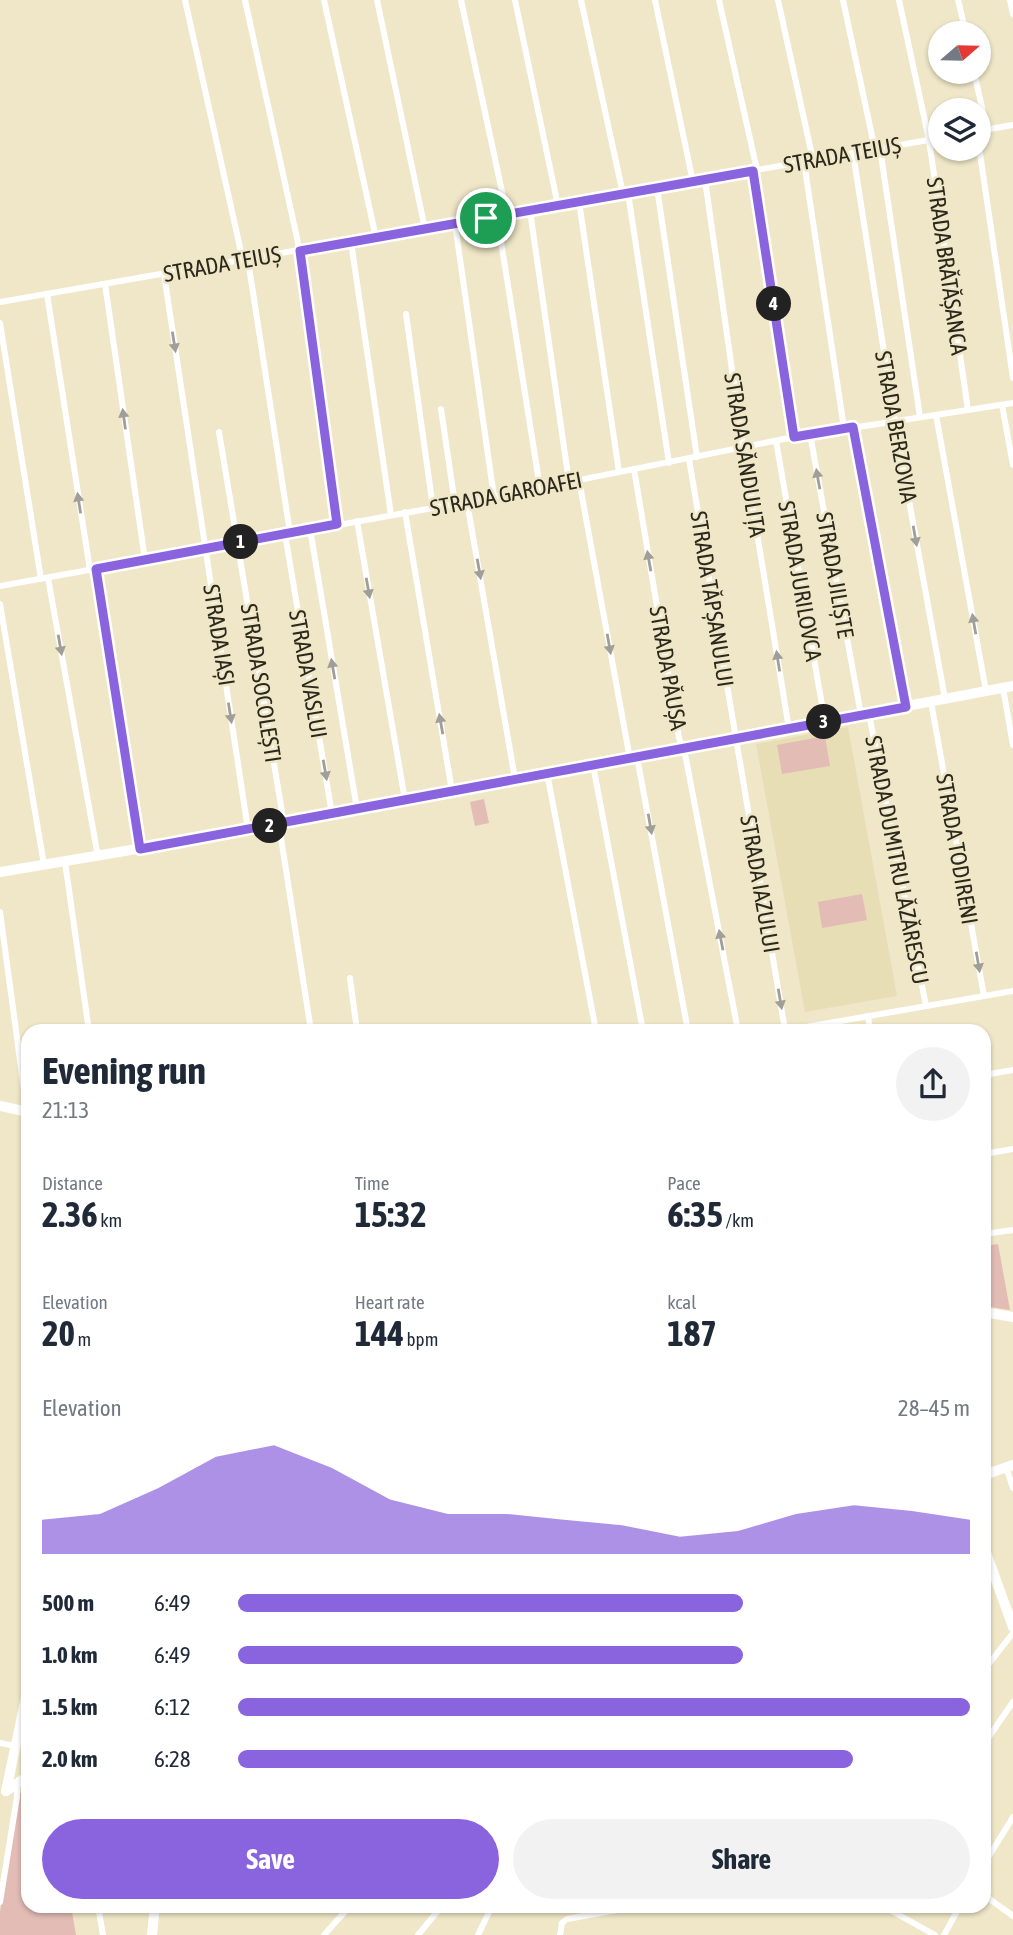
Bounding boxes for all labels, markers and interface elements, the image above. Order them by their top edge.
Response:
north arrow [928,21,990,84]
map controls [928,21,991,161]
button: layers [928,98,991,161]
street label: STRADA TEIUȘ [781,132,903,178]
street label: STRADA BRĂTĂȘANCA [922,175,972,357]
pin [456,188,516,248]
icon: arrive [467,199,505,237]
street label: STRADA TEIUȘ [161,241,283,287]
pin: 4 [756,286,792,322]
text: 4 [769,292,778,314]
one-way arrow [169,331,180,353]
street label: STRADA BERZOVIA [870,349,922,506]
street label: STRADA SĂNDULIȚA [719,371,771,540]
one-way arrow [118,408,129,430]
street label: STRADA GAROAFEI [428,467,584,521]
one-way arrow [812,468,823,490]
one-way arrow [73,492,84,514]
street label: STRADA JURILOVCA [773,499,827,664]
street label: STRADA TĂPȘANULUI [685,509,739,689]
street label: STRADA JILIȘTE [811,510,859,640]
pin: 1 [224,524,258,560]
one-way arrow [910,525,921,547]
text: 1 [236,530,245,552]
one-way arrow [643,550,654,572]
one-way arrow [474,558,485,580]
one-way arrow [363,577,374,599]
street label: STRADA IAȘI [198,582,240,688]
street label: STRADA SOCOLEȘTI [236,602,286,764]
street label: STRADA PĂUȘA [644,604,692,733]
street label: STRADA VASLUI [284,608,332,740]
one-way arrow [968,613,979,635]
one-way arrow [604,633,615,655]
one-way arrow [55,634,66,656]
one-way arrow [772,650,783,672]
one-way arrow [327,658,338,680]
one-way arrow [225,702,236,724]
pin: 3 [806,704,842,740]
text: 3 [819,710,828,732]
one-way arrow [435,713,446,735]
street label: STRADA DUMITRU LĂZĂRESCU [860,734,934,986]
one-way arrow [320,759,331,781]
street label: STRADA TODIRENI [931,772,983,926]
pin: 2 [252,808,288,844]
one-way arrow [644,813,655,835]
street label: STRADA IAZULUI [735,813,785,955]
text: 2 [265,814,274,836]
one-way arrow [715,929,726,951]
one-way arrow [973,951,984,973]
one-way arrow [775,988,786,1010]
button: share [896,1047,970,1121]
text: Evening run [42,1049,206,1092]
text: 21:13 [42,1097,89,1123]
text: Distance [42,1172,103,1194]
text: Time [355,1172,389,1194]
text: Pace [667,1172,701,1194]
text: 2.36 [42,1194,98,1234]
text: 15:32 [355,1194,427,1234]
text: 6:35 [667,1194,723,1234]
text: km [98,1209,122,1231]
text: /km [723,1209,754,1231]
text: Elevation [42,1291,108,1313]
text: Heart rate [355,1291,425,1313]
text: kcal [667,1291,696,1313]
text: 20 [42,1313,75,1353]
text: 144 [355,1313,404,1353]
text: 187 [667,1313,717,1353]
text: m [75,1328,91,1350]
text: bpm [404,1328,438,1350]
text: Elevation [42,1395,122,1421]
text: 28–45 m [898,1395,970,1421]
text: 500 m [42,1590,94,1616]
text: 6:49 [154,1590,191,1616]
text: 1.0 km [42,1642,98,1668]
text: 6:49 [154,1642,191,1668]
text: 1.5 km [42,1694,98,1720]
text: 6:12 [154,1694,191,1720]
text: 2.0 km [42,1746,98,1772]
text: 6:28 [154,1746,191,1772]
button: Save [42,1819,499,1899]
button: Share [513,1819,970,1899]

